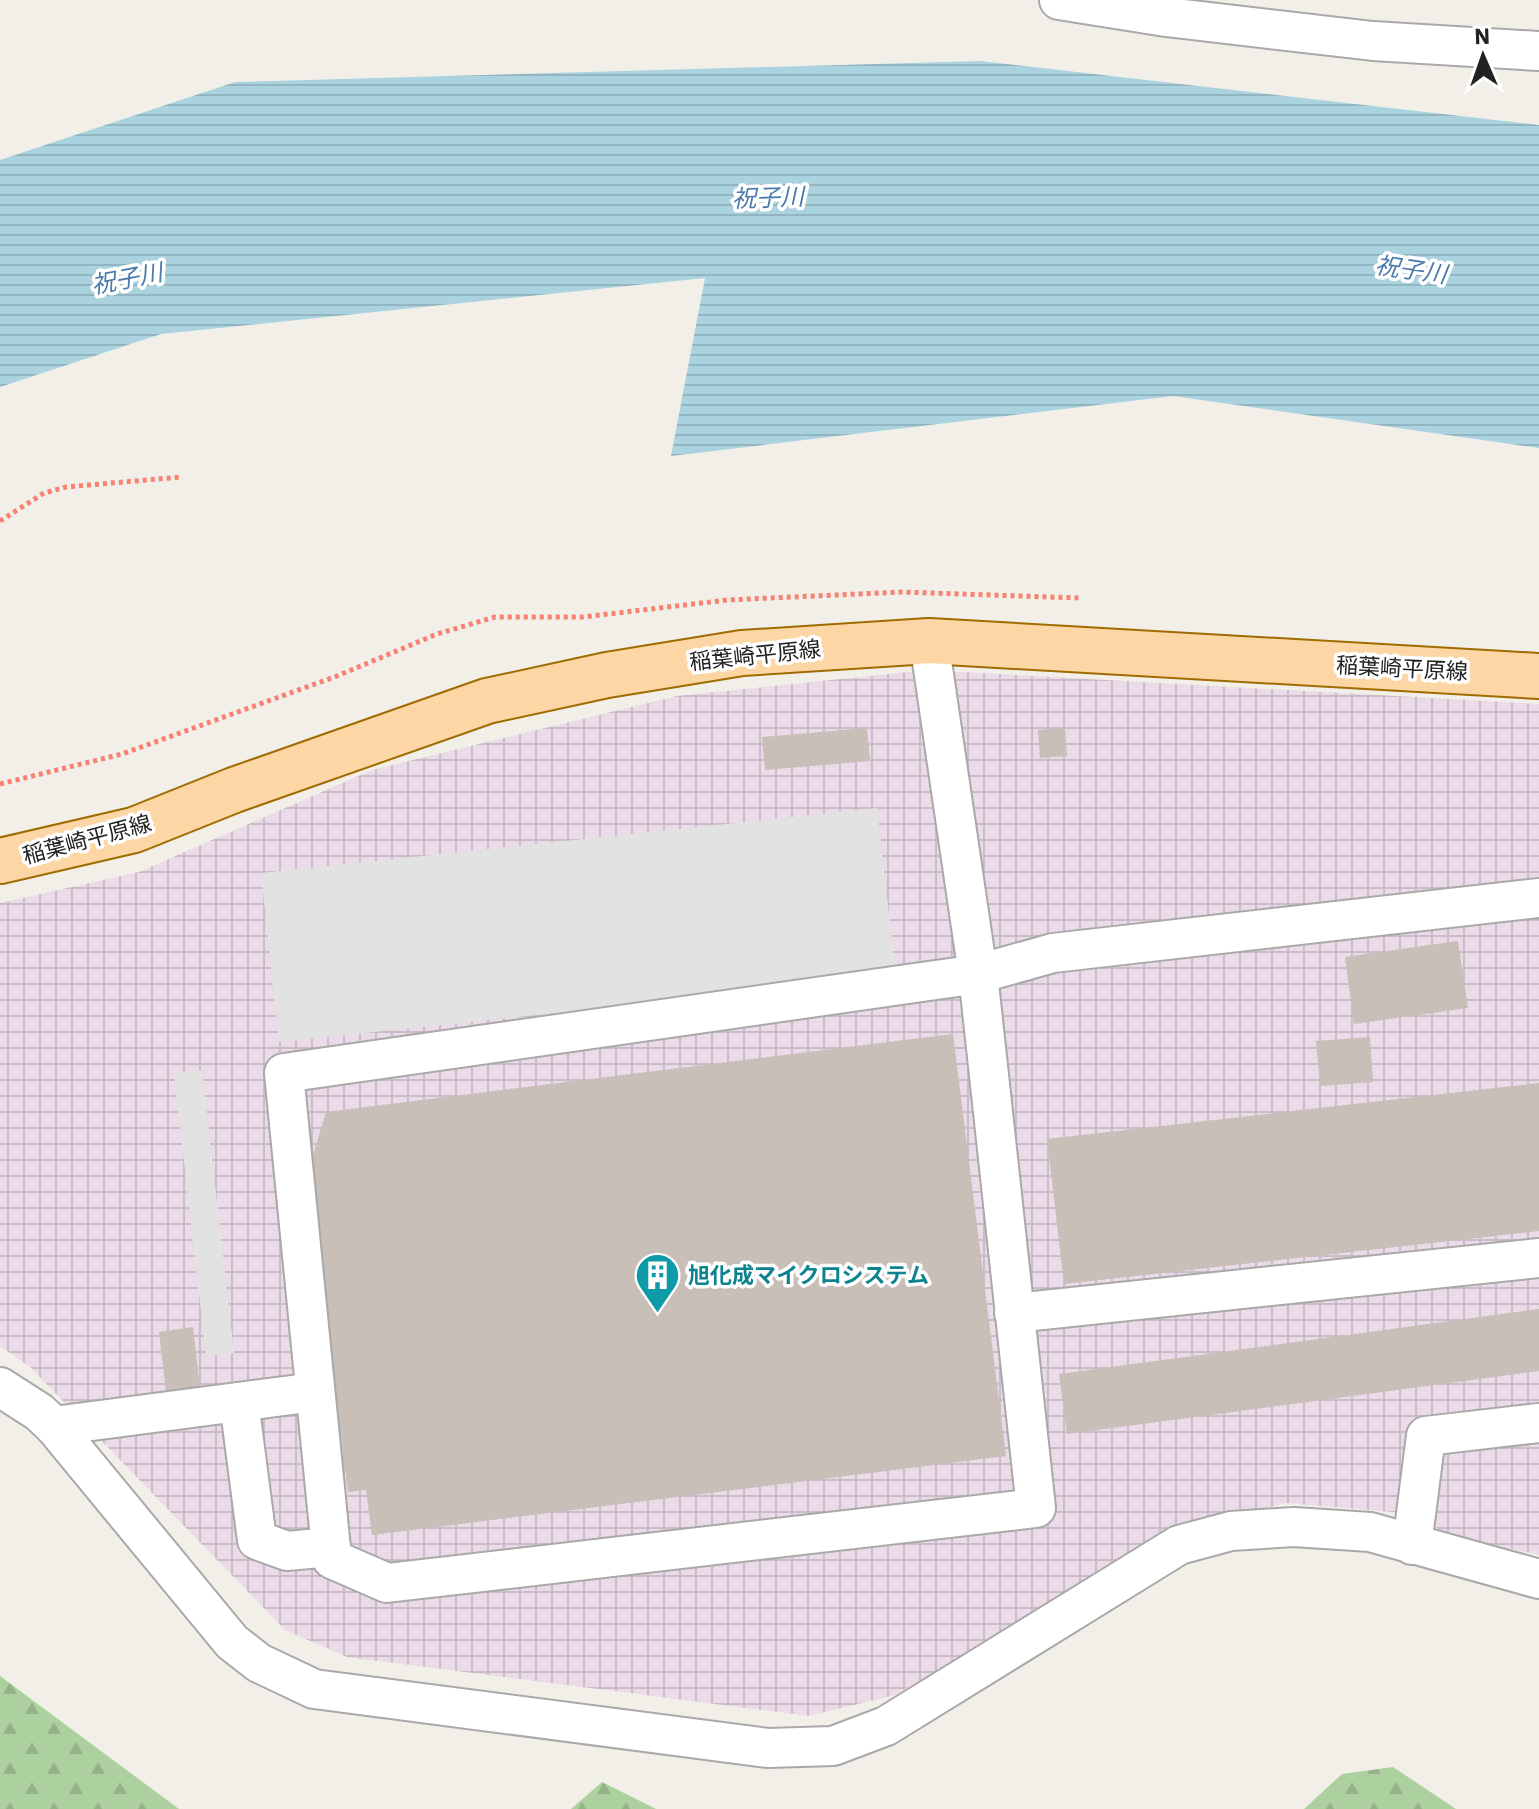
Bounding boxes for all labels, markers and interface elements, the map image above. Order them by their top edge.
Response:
north arrow [1443,16,1523,96]
text: N [1474,21,1491,50]
water label: 祝子川 [731,180,807,214]
water label: 祝子川 [1373,248,1452,290]
water label: 祝子川 [88,255,168,301]
street label: 稲葉崎平原線 [688,633,822,676]
street label: 稲葉崎平原線 [1335,650,1469,685]
street label: 稲葉崎平原線 [19,807,154,870]
building icon: 旭化成マイクロシステム [633,1251,681,1314]
place label: 旭化成マイクロシステム [688,1260,929,1289]

